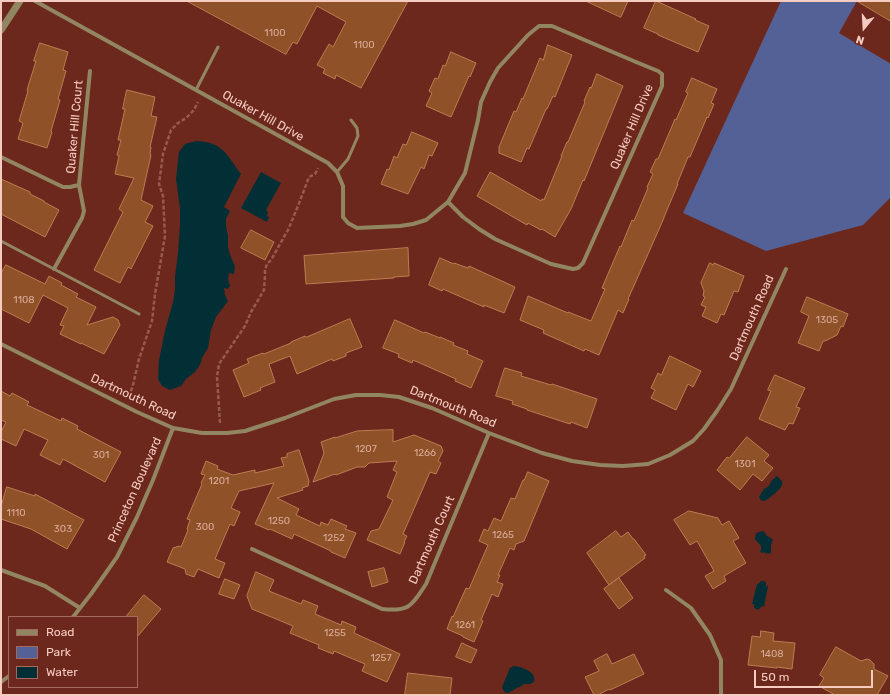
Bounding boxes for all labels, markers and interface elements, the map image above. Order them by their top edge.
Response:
north arrow [844,8,884,48]
house number: 1100 [264,27,286,39]
text: N [854,32,866,47]
house number: 1100 [353,39,375,51]
street label: Quaker Hill Court [64,80,86,174]
street label: Quaker Hill Drive [608,82,656,172]
street label: Quaker Hill Drive [220,88,306,144]
street label: Dartmouth Road [727,273,777,363]
house number: 1108 [13,294,35,306]
house number: 1305 [816,314,838,326]
street label: Dartmouth Road [88,371,178,423]
street label: Dartmouth Road [408,383,498,431]
street label: Princeton Boulevard [105,435,165,545]
house number: 1207 [355,443,377,455]
house number: 1266 [414,447,436,459]
house number: 301 [93,449,109,461]
house number: 1301 [735,458,755,470]
house number: 1201 [209,475,229,487]
street label: Dartmouth Court [406,494,458,586]
house number: 1110 [6,507,26,519]
house number: 1250 [268,515,290,527]
house number: 300 [196,521,214,533]
house number: 303 [54,523,72,535]
house number: 1265 [492,529,514,541]
house number: 1252 [323,532,345,544]
legend [8,616,138,688]
house number: 1261 [455,619,475,631]
text: Road [46,625,74,639]
house number: 1255 [324,627,346,639]
text: Park [46,645,71,659]
house number: 1408 [760,648,784,660]
house number: 1257 [370,652,392,664]
scale bar [756,662,875,688]
text: Water [46,665,78,679]
text: 50 m [761,670,789,684]

